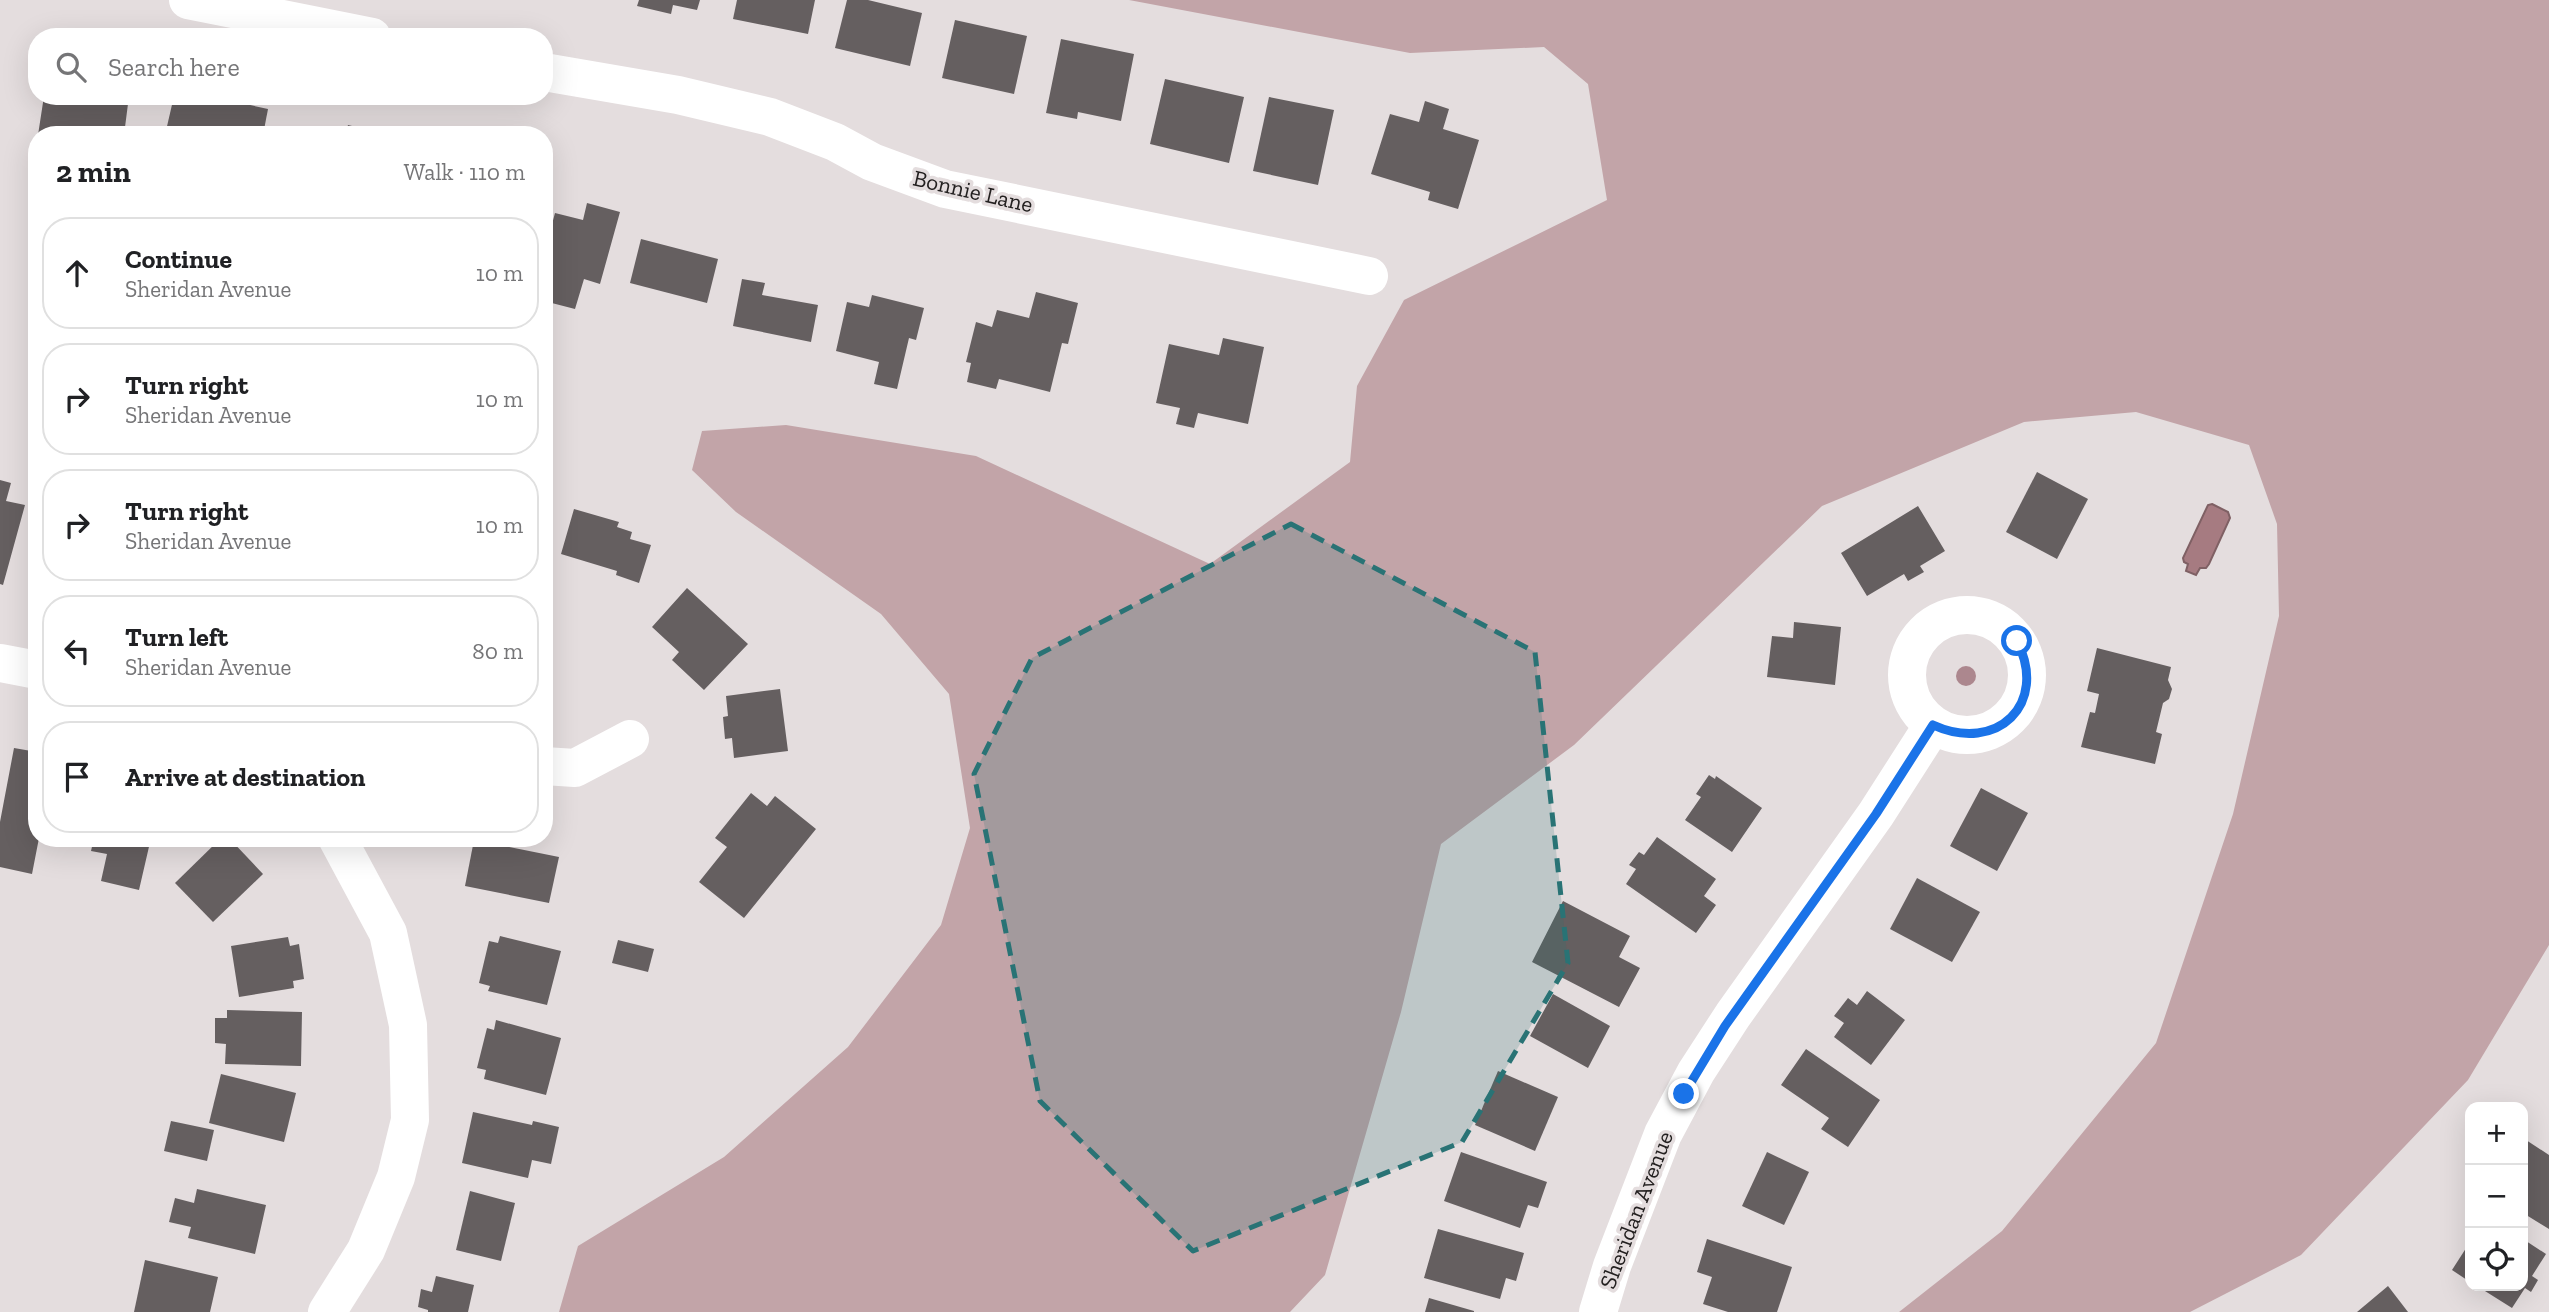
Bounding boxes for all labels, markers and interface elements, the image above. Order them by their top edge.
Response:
search box [28,28,553,105]
icon: search [52,48,90,86]
text: Search here [108,51,240,83]
text: 2 min [56,154,131,190]
text: Walk · 110 m [404,158,525,186]
street label: Bonnie Lane [910,164,1036,218]
text: Continue [125,243,232,275]
icon: ahead [58,254,96,292]
text: 10 m [476,259,523,287]
text: Sheridan Avenue [125,275,291,303]
text: Turn right [125,369,248,401]
icon: right [58,380,96,418]
text: 10 m [476,385,523,413]
text: Sheridan Avenue [125,401,291,429]
text: Turn right [125,495,248,527]
icon: right [58,506,96,544]
text: 10 m [476,511,523,539]
text: Sheridan Avenue [125,527,291,555]
text: Turn left [125,621,228,653]
route start [2001,625,2032,656]
icon: left [58,632,96,670]
text: 80 m [472,637,523,665]
text: Sheridan Avenue [125,653,291,681]
icon: arrive [58,758,96,796]
text: Arrive at destination [125,761,365,793]
route end [1668,1078,1699,1109]
map controls [2465,1102,2528,1291]
button: + [2465,1102,2528,1165]
street label: Sheridan Avenue [1593,1127,1679,1293]
button: − [2465,1165,2528,1228]
button: locate [2465,1228,2528,1291]

